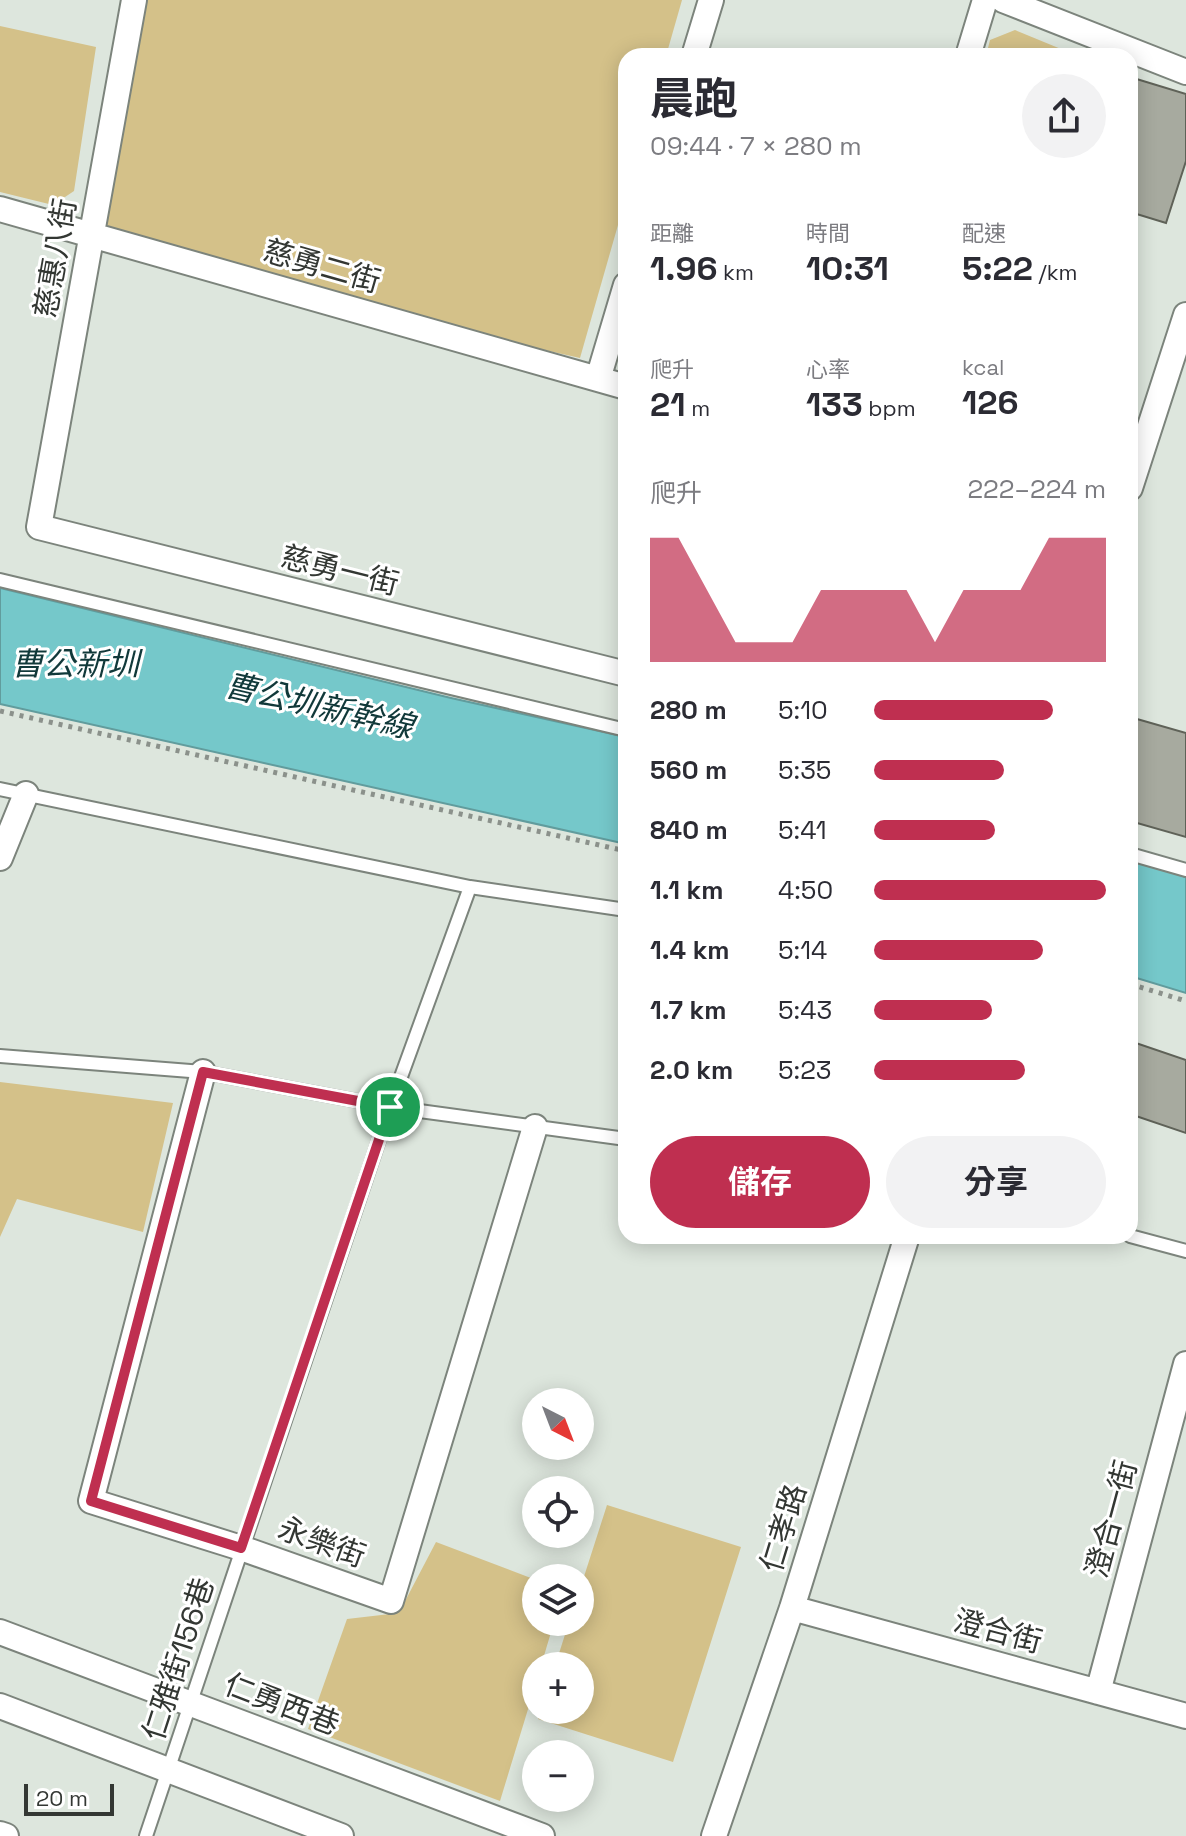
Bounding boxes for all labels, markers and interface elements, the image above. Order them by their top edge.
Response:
text: 晨跑 [650,71,738,127]
button: share [1022,74,1106,158]
text: 09:44 · 7 × 280 m [650,129,862,163]
street label: 慈惠八街 [25,196,85,320]
text: 距離 [650,219,694,247]
text: 時間 [806,219,850,247]
text: 配速 [962,219,1006,247]
street label: 慈勇二街 [259,231,385,301]
text: 1.96 [650,247,717,290]
text: 10:31 [806,247,889,290]
text: 5:22 [962,247,1033,290]
text: km [717,258,754,286]
text: /km [1033,258,1078,286]
text: kcal [962,353,1004,381]
text: 爬升 [650,355,694,383]
text: 心率 [806,355,850,383]
text: 126 [962,381,1019,424]
text: 21 [650,383,686,426]
text: 133 [806,383,863,426]
text: m [686,394,710,422]
text: bpm [863,394,916,422]
text: 222–224 m [967,472,1106,506]
text: 爬升 [650,476,702,510]
street label: 慈勇一街 [277,537,403,603]
water label: 曹公新圳 [11,644,143,684]
water label: 曹公圳新幹線 [221,665,420,748]
text: 280 m [650,693,727,727]
text: 5:10 [778,693,828,727]
text: 560 m [650,753,727,787]
text: 5:35 [778,753,831,787]
text: 840 m [650,813,728,847]
text: 5:41 [778,813,827,847]
text: 1.1 km [650,873,723,907]
text: 4:50 [778,873,833,907]
text: 1.4 km [650,933,730,967]
text: 5:14 [778,933,827,967]
text: 1.7 km [650,993,727,1027]
text: 5:43 [778,993,832,1027]
text: 2.0 km [650,1053,733,1087]
text: 5:23 [778,1053,831,1087]
pin [356,1073,424,1141]
icon: arrive [368,1085,412,1129]
button: 儲存 [650,1136,870,1228]
button: 分享 [886,1136,1106,1228]
north arrow [522,1388,594,1460]
map controls [522,1388,594,1812]
street label: 澄合一街 [1077,1456,1145,1582]
button: locate [522,1476,594,1548]
street label: 仁孝路 [751,1479,815,1577]
street label: 永樂街 [273,1508,371,1576]
button: layers [522,1564,594,1636]
street label: 仁雅街156巷 [133,1573,223,1745]
street label: 澄合街 [949,1601,1047,1661]
button: + [522,1652,594,1724]
street label: 仁勇西巷 [219,1664,345,1744]
button: − [522,1740,594,1812]
scale bar [24,1780,114,1816]
text: 20 m [36,1784,88,1812]

